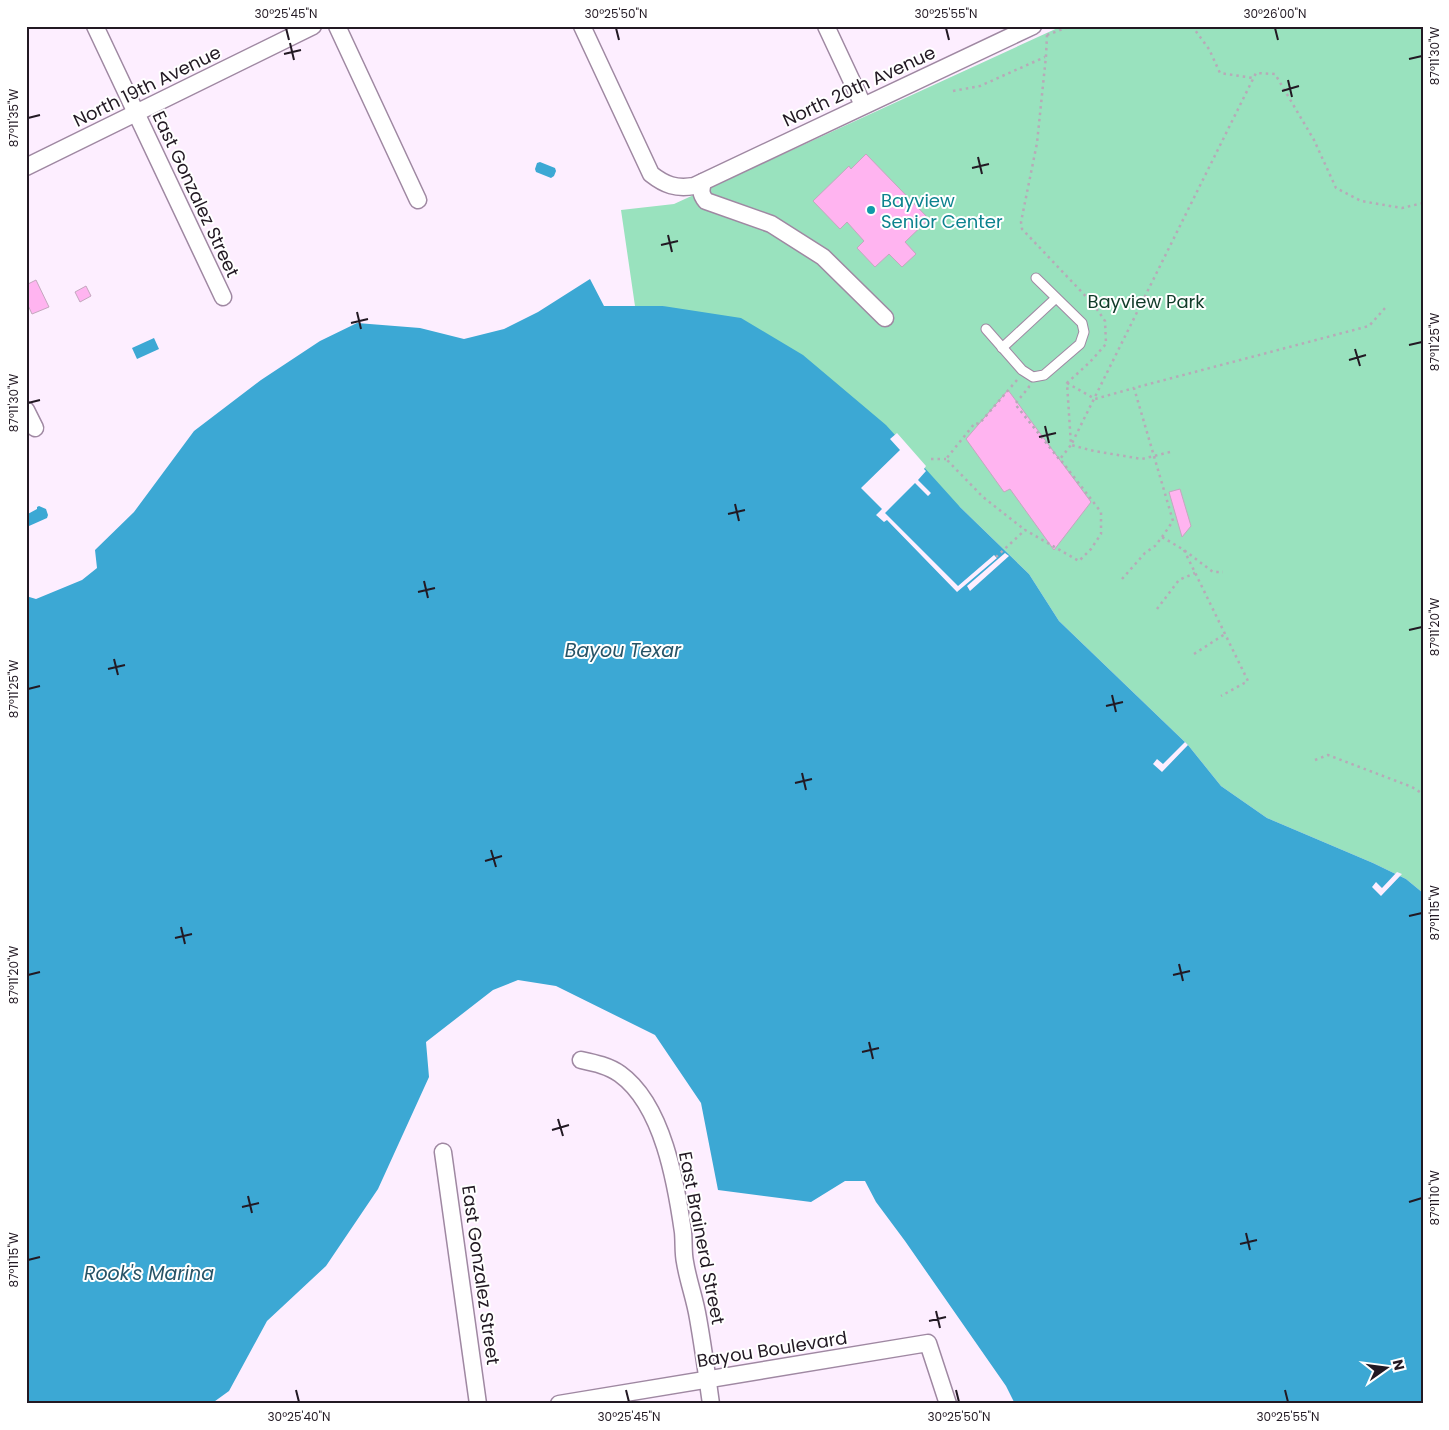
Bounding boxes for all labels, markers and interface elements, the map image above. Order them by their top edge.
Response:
text: 30°25'45"N [255,5,317,22]
text: 30°25'50"N [585,5,647,22]
text: 30°25'55"N [915,5,977,22]
text: 30°26'00"N [1244,5,1306,22]
text: 87°11'30"W [1426,26,1443,85]
street label: North 19th Avenue [69,39,225,133]
street label: North 20th Avenue [779,40,939,132]
text: 87°11'35"W [5,88,22,147]
street label: East Gonzalez Street [146,107,246,281]
place label: Bayview Senior Center [881,188,1003,234]
marker: Bayview Senior Center [865,204,877,216]
park label: Bayview Park [1087,289,1205,314]
text: 87°11'25"W [1426,313,1443,371]
text: 87°11'30"W [5,373,22,432]
text: 87°11'20"W [1426,598,1443,656]
water label: Bayou Texar [565,637,682,664]
text: 87°11'25"W [5,660,22,718]
text: 87°11'15"W [1426,885,1443,941]
text: 87°11'20"W [5,946,22,1004]
street label: East Brainerd Street [673,1149,731,1327]
text: 87°11'10"W [1426,1170,1443,1226]
street label: East Gonzalez Street [456,1184,506,1366]
text: 87°11'15"W [5,1232,22,1288]
water label: Rook's Marina [84,1260,214,1287]
street label: Bayou Boulevard [695,1325,849,1373]
north arrow [1362,1342,1412,1392]
text: N [1388,1357,1410,1372]
text: 30°25'40"N [268,1408,330,1425]
text: 30°25'45"N [598,1408,660,1425]
text: 30°25'50"N [928,1408,990,1425]
text: 30°25'55"N [1257,1408,1319,1425]

